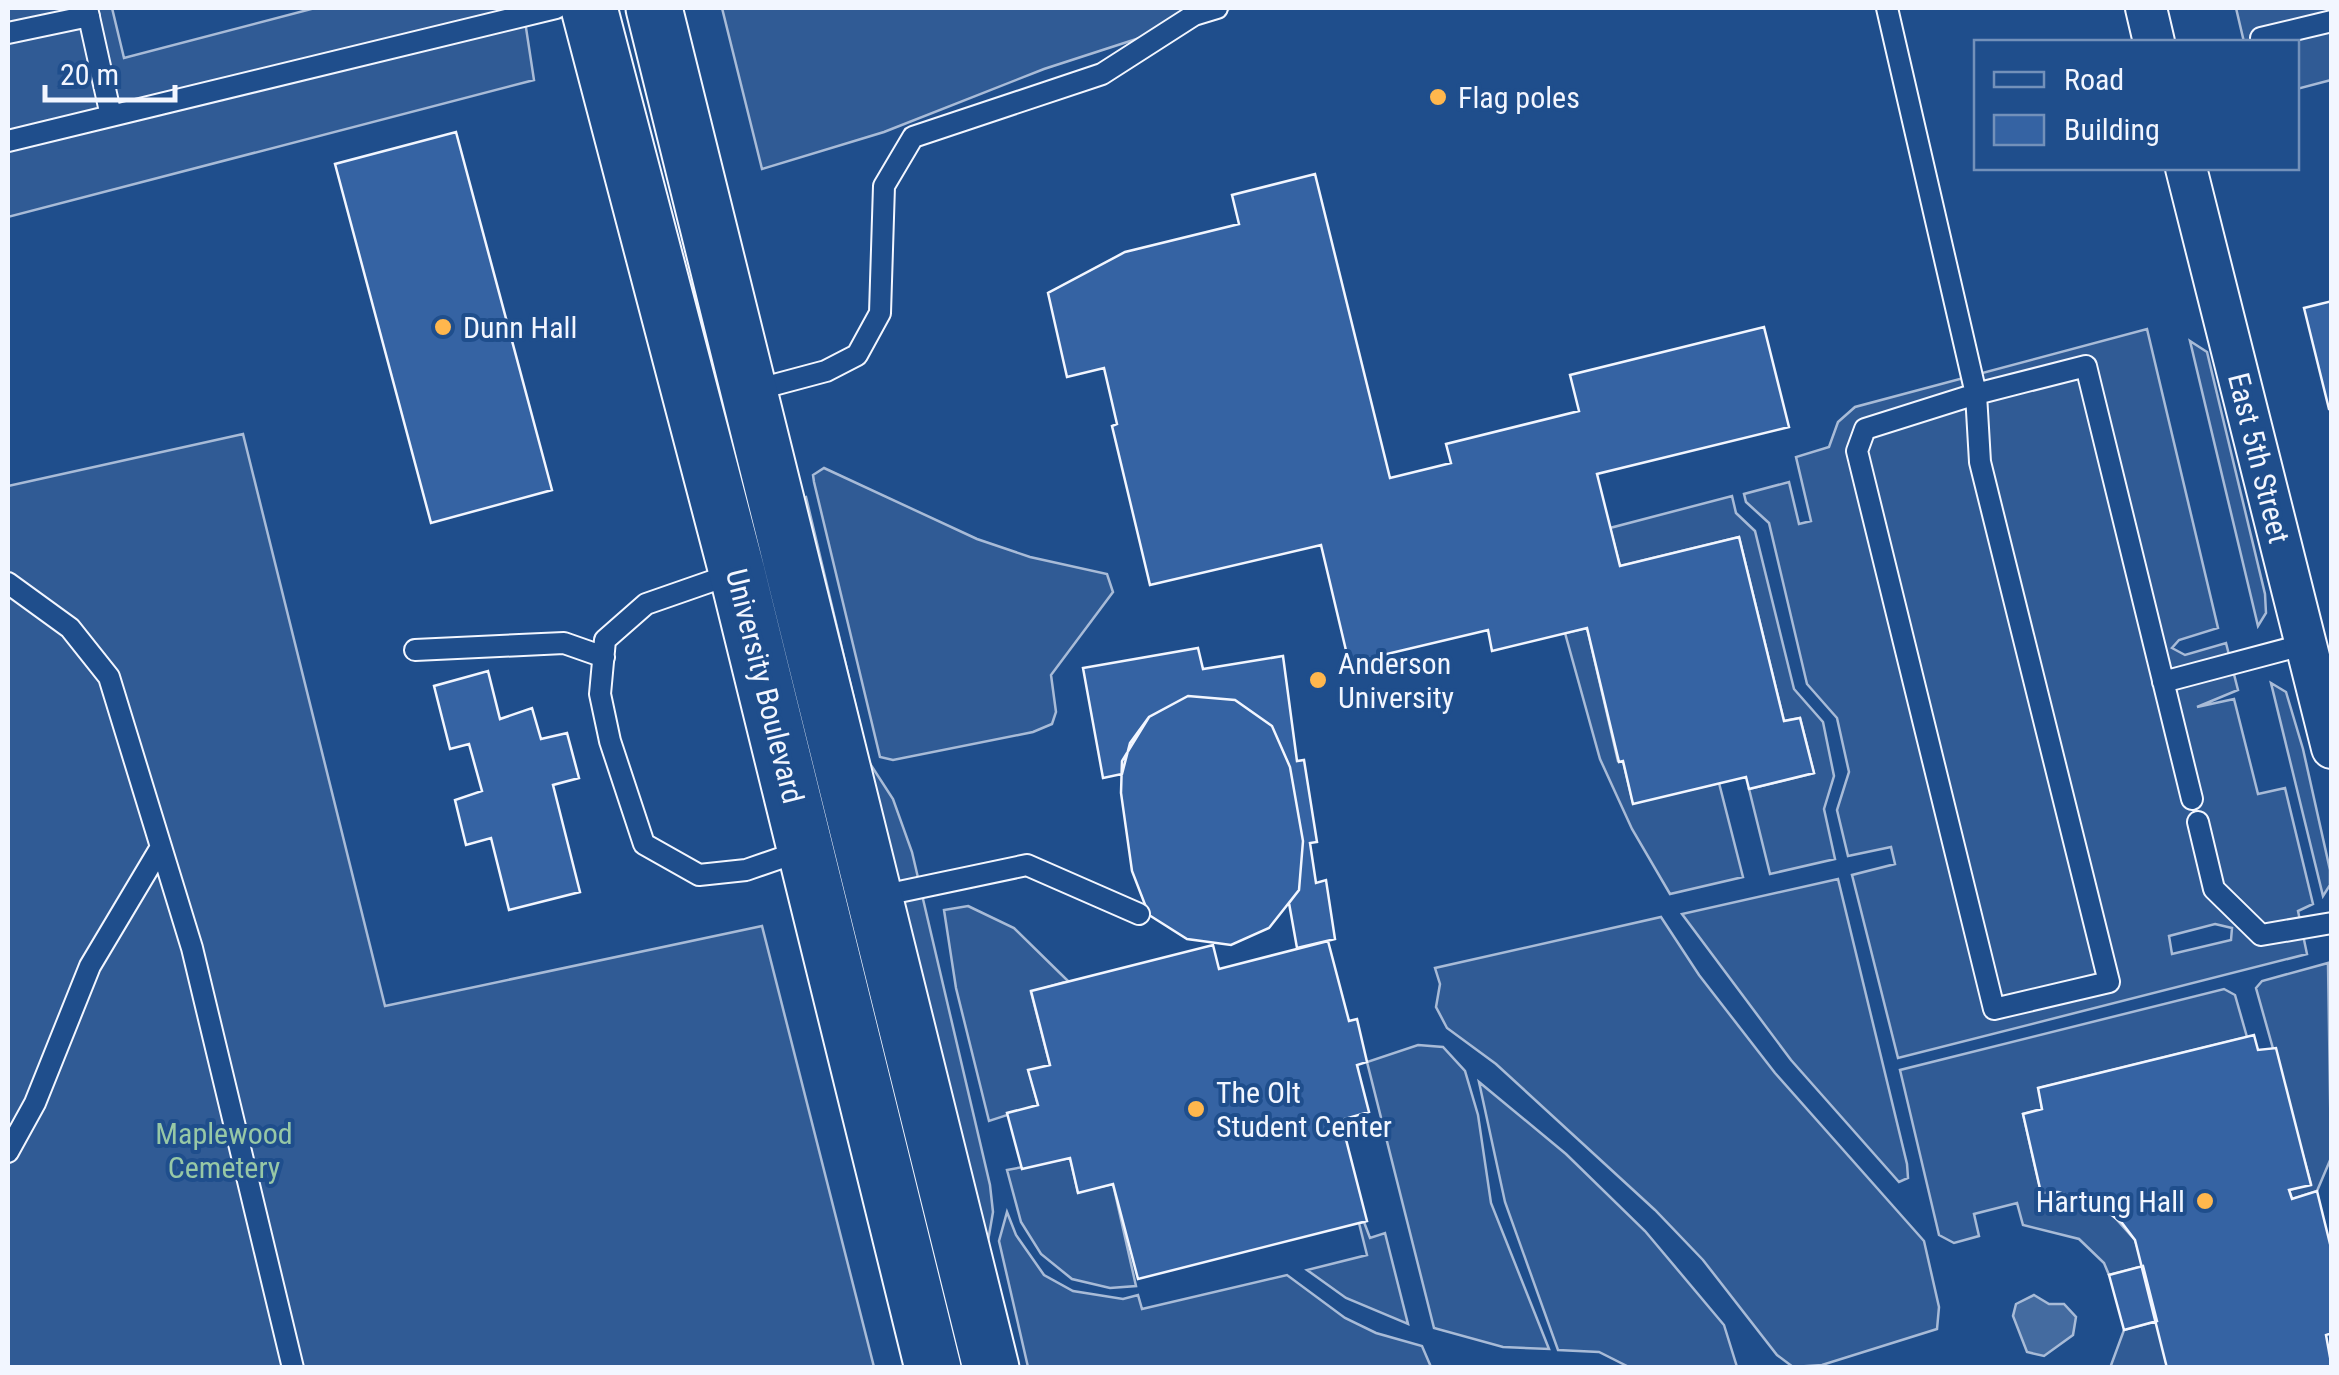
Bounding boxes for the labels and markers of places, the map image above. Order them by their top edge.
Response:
place label: Flag poles [1458,80,1580,115]
marker: Flag poles [1427,86,1449,108]
place label: Dunn Hall [463,310,577,345]
marker: Dunn Hall [432,316,454,338]
place label: Anderson University [1338,646,1454,715]
marker: Anderson University [1307,669,1329,691]
place label: The Olt Student Center [1216,1075,1392,1144]
marker: The Olt Student Center [1185,1098,1207,1120]
place label: Hartung Hall [2036,1184,2185,1219]
marker: Hartung Hall [2194,1190,2216,1212]

